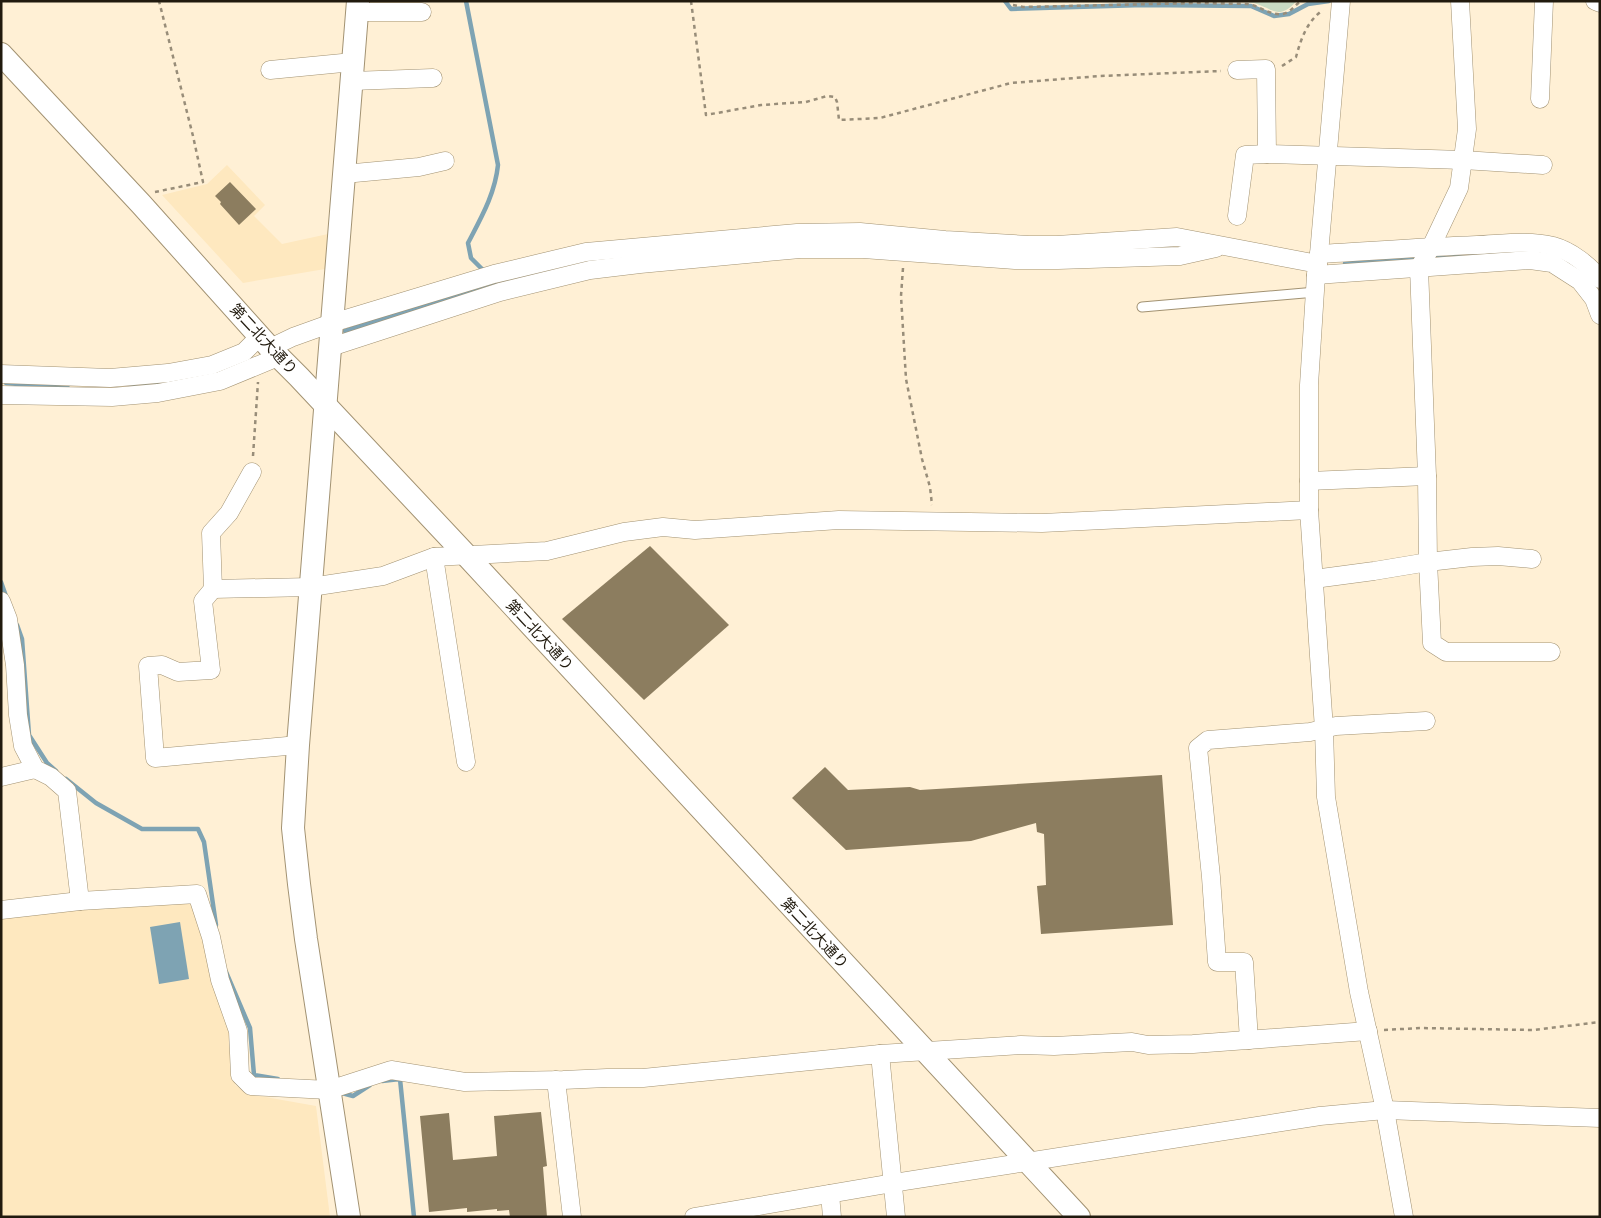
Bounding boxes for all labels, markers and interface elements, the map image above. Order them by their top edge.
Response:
street label: 第二北大通り [227,300,301,378]
street label: 第二北大通り [503,596,577,674]
street label: 第二北大通り [778,894,852,972]

